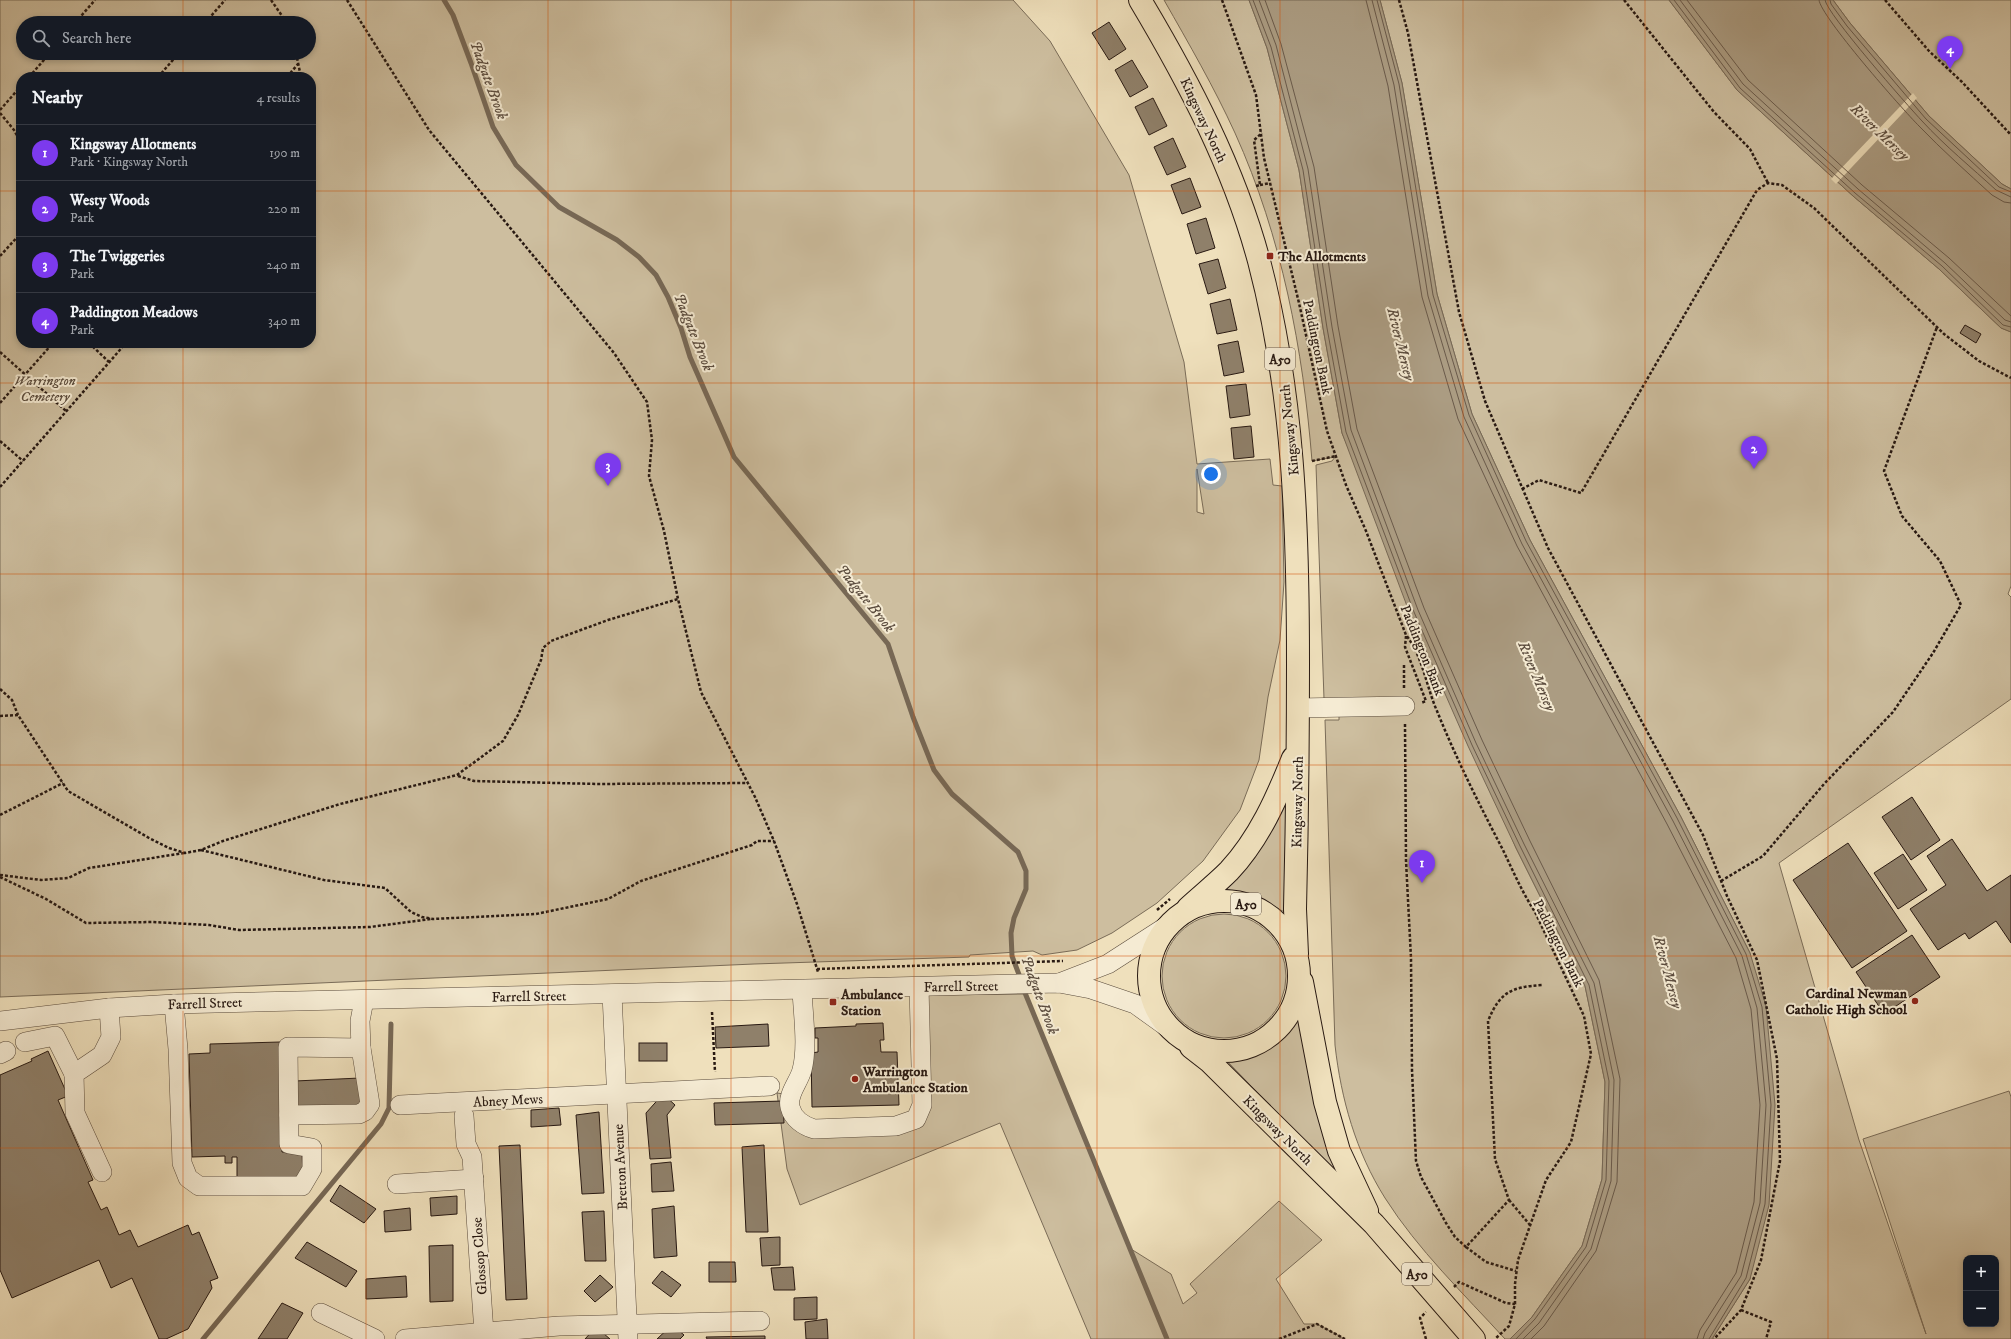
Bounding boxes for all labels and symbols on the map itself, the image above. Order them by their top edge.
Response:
pin: 4 [1937,36,1963,69]
water label: Padgate Brook [466,38,512,123]
street label: Kingsway North [1176,75,1231,166]
water label: River Mersey [1846,99,1914,166]
place label: The Allotments [1277,248,1366,266]
marker: The Allotments [1265,251,1275,261]
water label: Padgate Brook [669,290,718,375]
street label: Paddington Bank [1298,298,1336,396]
water label: River Mersey [1382,305,1419,383]
road number: A50 [1265,348,1295,370]
park label: Warrington Cemetery [14,372,76,406]
street label: Kingsway North [1276,383,1304,476]
pin: 2 [1741,436,1767,469]
pin: 3 [595,453,621,486]
your location [1201,464,1221,484]
water label: Padgate Brook [832,560,899,637]
street label: Paddington Bank [1396,602,1449,699]
water label: River Mersey [1513,637,1560,715]
street label: Kingsway North [1288,755,1308,848]
pin: 1 [1409,850,1435,883]
road number: A50 [1231,893,1261,915]
street label: Paddington Bank [1528,896,1588,991]
water label: River Mersey [1648,933,1687,1011]
water label: Padgate Brook [1017,953,1063,1038]
street label: Farrell Street [923,977,999,997]
place label: Cardinal Newman Catholic High School [1785,985,1908,1019]
place label: Ambulance Station [840,986,903,1020]
street label: Farrell Street [491,987,567,1007]
street label: Farrell Street [167,994,243,1014]
marker: Cardinal Newman Catholic High School [1910,996,1920,1006]
marker: Ambulance Station [828,997,838,1007]
place label: Warrington Ambulance Station [862,1063,969,1097]
marker: Warrington Ambulance Station [850,1074,860,1084]
street label: Abney Mews [473,1090,544,1112]
street label: Kingsway North [1239,1092,1317,1170]
street label: Bretton Avenue [610,1123,632,1210]
street label: Glossop Close [468,1216,492,1295]
road number: A50 [1402,1263,1432,1285]

